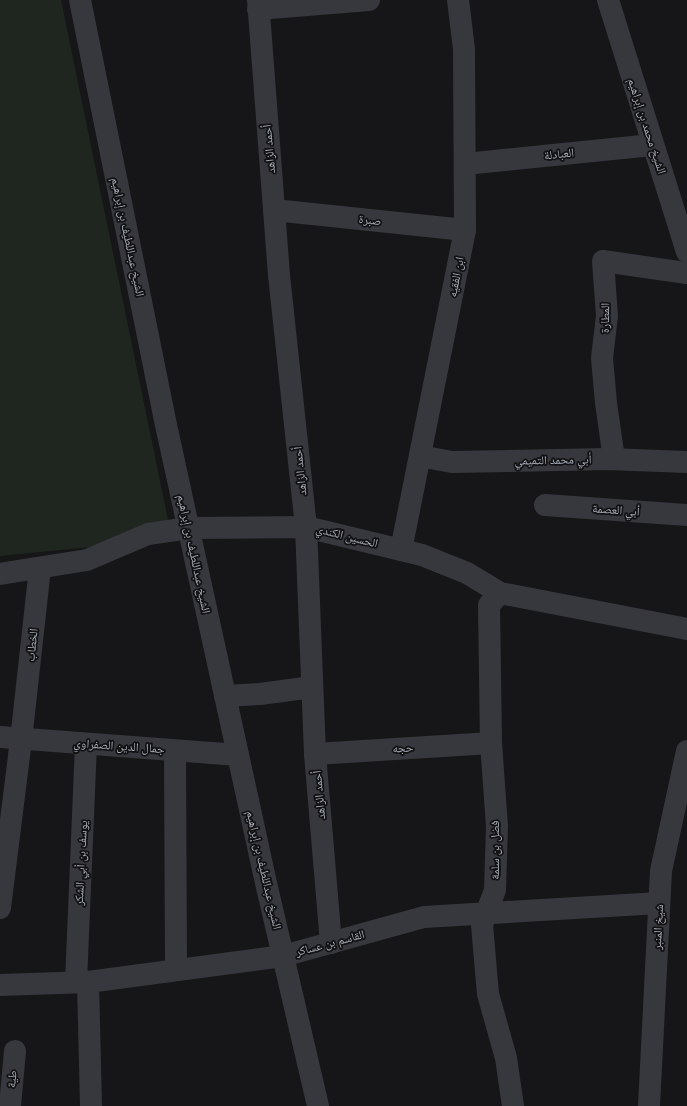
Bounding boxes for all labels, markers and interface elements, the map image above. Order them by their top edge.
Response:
street label: الشيخ محمد بن إبراهيم [624,76,669,176]
street label: أحمد الزاهد [260,124,278,174]
street label: العبادلة [543,145,575,163]
street label: الشيخ عبداللطيف بن إبراهيم [108,176,147,298]
street label: صبرة [358,212,382,229]
street label: ابن الفقيه [445,256,467,298]
street label: المطارة [598,303,612,333]
street label: أحمد الزاهد [290,446,310,496]
street label: أبي محمد التميمي [514,452,592,471]
street label: الشيخ عبداللطيف بن إبراهيم [174,493,213,615]
street label: أبي العصمة [592,501,640,522]
street label: الحسين الكندي [314,522,380,553]
street label: الخطاب [23,628,41,662]
street label: جمال الدين الصفراوي [73,736,165,759]
street label: حجه [392,740,414,756]
street label: أحمد الزاهد [310,770,328,820]
street label: الشيخ عبداللطيف بن إبراهيم [243,809,284,931]
street label: يوسف بن أبي الشكر [72,820,93,907]
street label: فضل بن سلمة [488,820,502,880]
street label: شيخ المنبر [650,904,667,951]
street label: القاسم بن عساكر [293,927,366,960]
street label: طية [4,1069,20,1089]

